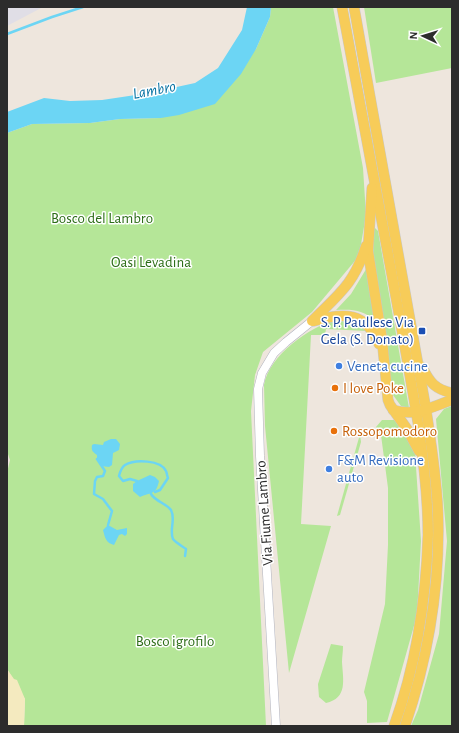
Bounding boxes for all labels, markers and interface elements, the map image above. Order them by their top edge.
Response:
north arrow [403,16,443,56]
text: N [408,31,419,40]
water label: Lambro [131,78,177,102]
park label: Bosco del Lambro [51,211,153,226]
park label: Oasi Levadina [111,255,191,270]
place label: S. P. Paullese Via Gela (S. Donato) [321,315,414,347]
marker: S. P. Paullese Via Gela (S. Donato) [417,326,427,336]
place label: Veneta cucine [347,359,428,374]
marker: Veneta cucine [334,361,344,371]
place label: I love Poke [343,381,404,396]
marker: I love Poke [330,383,340,393]
place label: Rossopomodoro [342,424,437,439]
marker: Rossopomodoro [329,426,339,436]
place label: F&M Revisione auto [337,453,424,485]
street label: Via Fiume Lambro [253,460,276,566]
marker: F&M Revisione auto [324,464,334,474]
park label: Bosco igrofilo [136,634,214,649]

